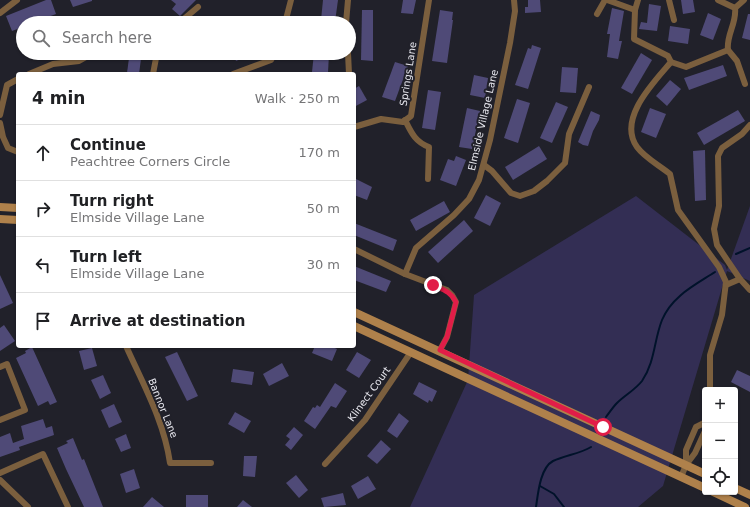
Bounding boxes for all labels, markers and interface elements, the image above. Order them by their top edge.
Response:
search box [16,16,356,60]
icon: search [30,27,52,49]
text: Search here [62,29,152,47]
street label: Springs Lane [397,41,419,107]
street label: Elmside Village Lane [466,68,500,172]
text: 4 min [32,88,85,108]
text: Walk · 250 m [255,91,340,106]
text: Continue [70,136,146,154]
icon: ahead [32,142,54,164]
text: 170 m [298,145,340,160]
text: Peachtree Corners Circle [70,154,230,169]
text: Turn right [70,192,154,210]
icon: right [32,198,54,220]
text: 50 m [307,201,340,216]
text: Elmside Village Lane [70,210,205,225]
text: Turn left [70,248,142,266]
icon: left [32,254,54,276]
text: 30 m [307,257,340,272]
text: Elmside Village Lane [70,266,205,281]
route end [424,276,442,294]
icon: arrive [32,310,54,332]
text: Arrive at destination [70,312,245,330]
street label: Klinect Court [346,365,392,423]
street label: Bannor Lane [146,377,180,439]
map controls [702,387,738,495]
button: + [702,387,738,423]
route start [594,418,612,436]
button: − [702,423,738,459]
button: locate [702,459,738,495]

